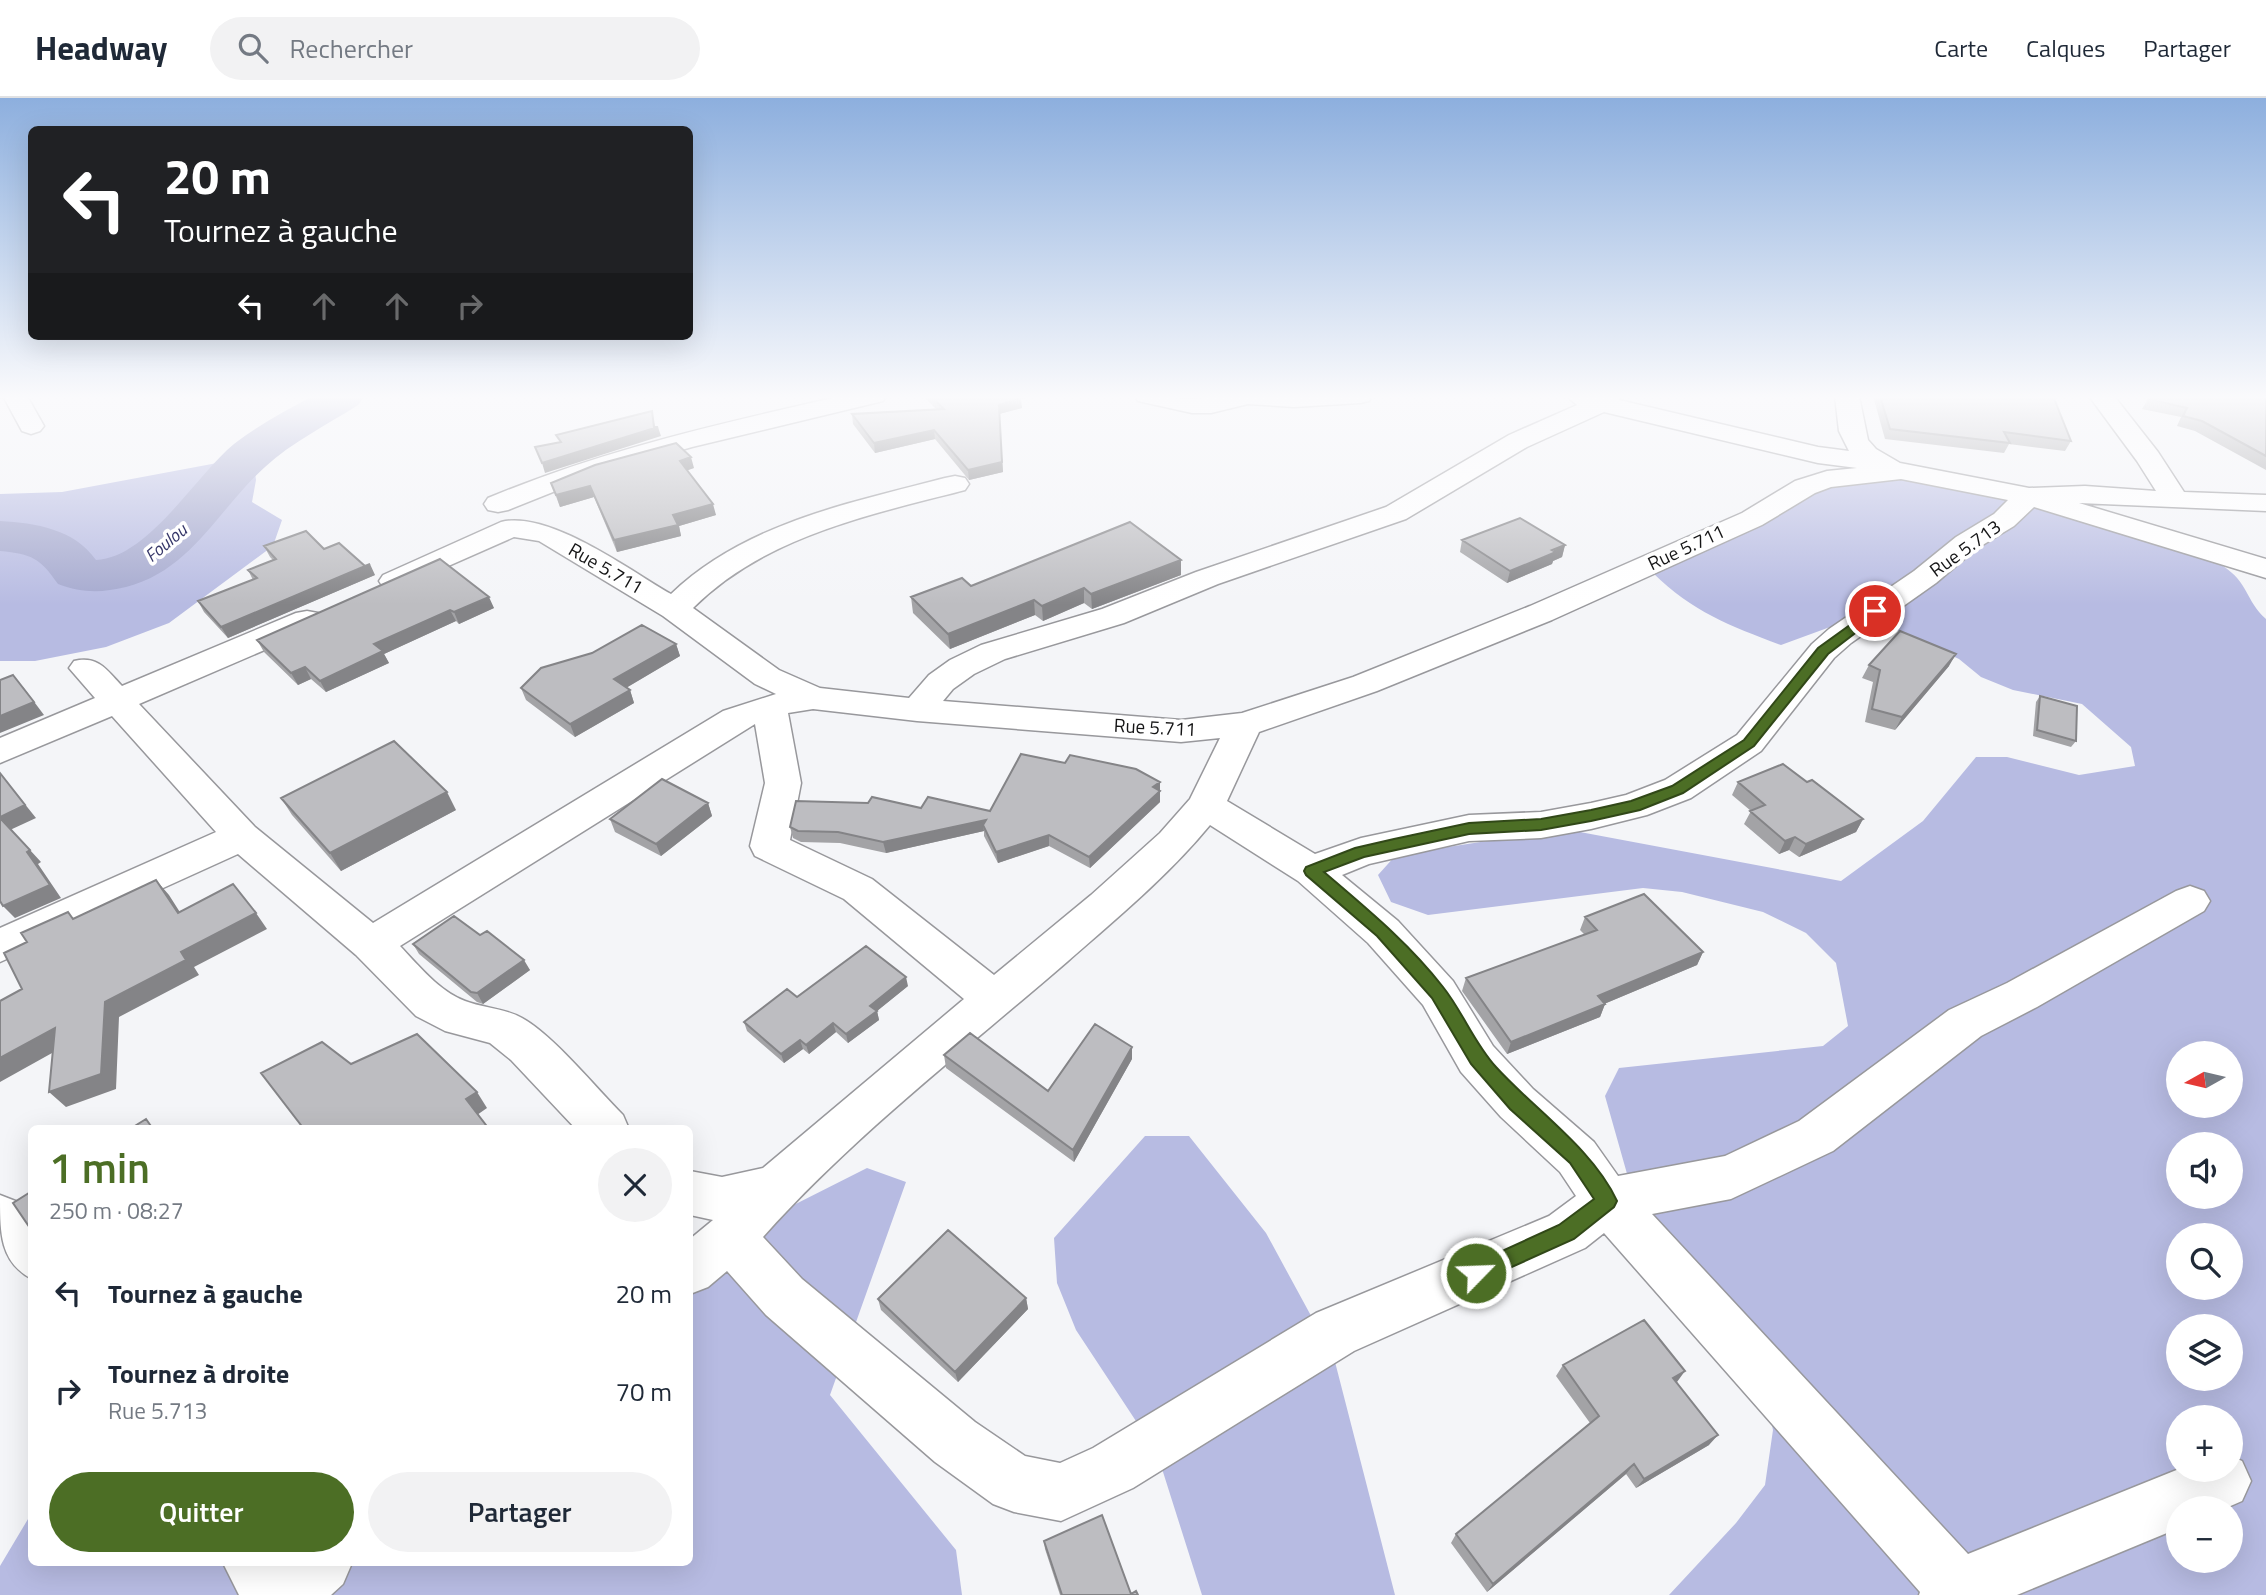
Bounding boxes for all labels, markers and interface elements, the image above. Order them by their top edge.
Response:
search box [210,17,700,80]
text: Headway [35,23,168,73]
icon: search [234,29,272,67]
text: Rechercher [290,29,413,68]
text: Carte [1934,30,1988,66]
text: Calques [2026,30,2105,66]
text: Partager [2143,30,2231,66]
text: 20 m [164,138,271,213]
icon: left [49,154,140,245]
text: Tournez à gauche [164,206,398,254]
icon: left [232,287,270,325]
icon: ahead [305,287,343,325]
icon: ahead [378,287,416,325]
icon: right [451,287,489,325]
street label: Rue 5.713 [1923,512,2006,583]
water label: Foulou [139,516,194,568]
street label: Rue 5.711 [1642,516,1729,577]
street label: Rue 5.711 [563,534,649,601]
pin [1845,581,1905,641]
icon: arrive [1856,592,1894,630]
street label: Rue 5.711 [1113,710,1197,743]
north arrow [2166,1041,2244,1118]
map controls [2166,1041,2243,1573]
button: sound [2166,1132,2243,1209]
text: 1 min [49,1135,150,1199]
button: close [598,1148,672,1222]
text: 250 m · 08:27 [49,1193,184,1228]
button: search [2166,1223,2243,1300]
position arrow [1439,1236,1513,1310]
icon: left [49,1274,87,1312]
text: Tournez à gauche [108,1274,303,1313]
text: 20 m [615,1274,672,1313]
button: layers [2166,1314,2243,1391]
text: Tournez à droite [108,1354,289,1393]
icon: right [49,1372,87,1410]
text: 70 m [615,1372,672,1411]
text: Rue 5.713 [108,1393,207,1428]
button: + [2166,1405,2243,1482]
button: Quitter [49,1472,354,1552]
button: Partager [368,1472,672,1552]
button: − [2166,1496,2243,1573]

